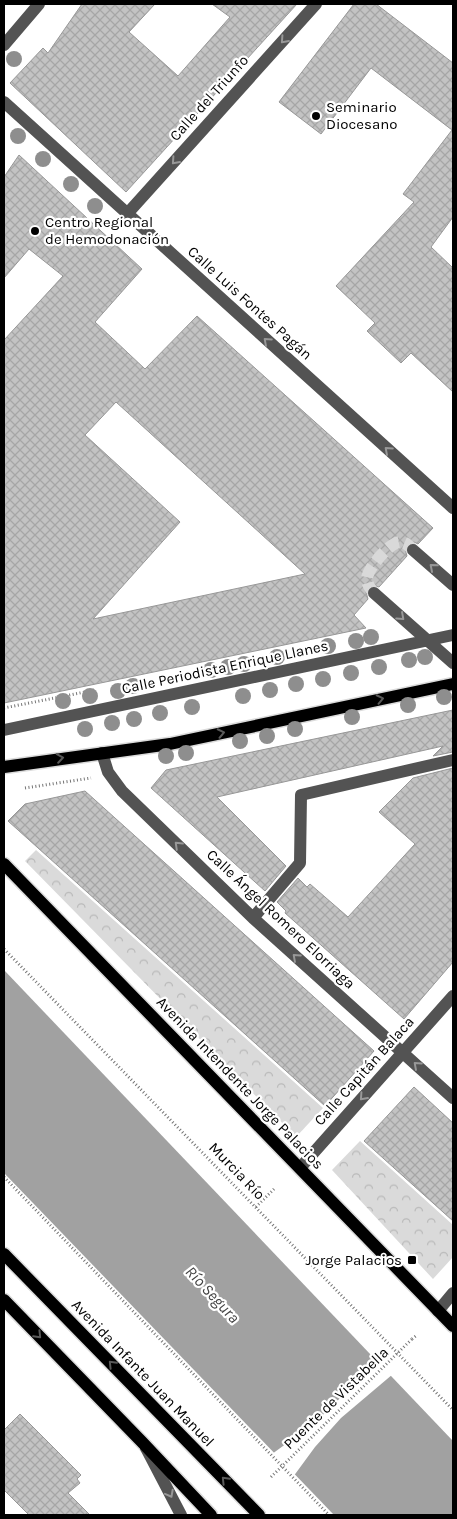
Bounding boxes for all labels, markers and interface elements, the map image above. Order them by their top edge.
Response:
one-way arrow [280,34,289,43]
street label: Calle del Triunfo [166,51,252,145]
place label: Seminario Diocesano [326,98,397,133]
marker: Seminario Diocesano [310,110,322,122]
one-way arrow [172,155,181,164]
place label: Centro Regional de Hemodonación [45,213,169,248]
marker: Centro Regional de Hemodonación [29,225,41,237]
street label: Calle Luis Fontes Pagán [184,242,316,364]
one-way arrow [264,338,273,347]
one-way arrow [385,447,394,456]
one-way arrow [430,564,439,573]
one-way arrow [395,611,404,620]
street label: Calle Periodista Enrique Llanes [120,636,330,698]
one-way arrow [375,694,384,705]
one-way arrow [216,728,225,739]
one-way arrow [57,753,65,764]
one-way arrow [175,842,184,851]
street label: Calle Ángel Romero Elorriaga [203,846,359,992]
one-way arrow [293,954,302,963]
street label: Avenida Intendente Jorge Palacios [153,993,327,1173]
street label: Calle Capitán Balaca [310,1013,418,1129]
one-way arrow [414,1062,423,1071]
one-way arrow [359,1092,368,1101]
street label: Murcia Río [205,1138,269,1204]
place label: Jorge Palacios [306,1251,402,1269]
marker: Jorge Palacios [406,1254,418,1266]
water label: Río Segura [181,1262,244,1327]
street label: Avenida Infante Juan Manuel [68,1296,218,1450]
one-way arrow [32,1329,41,1338]
street label: Puente de Vistabella [280,1343,392,1453]
one-way arrow [109,1361,118,1370]
one-way arrow [222,1477,231,1486]
one-way arrow [164,1489,174,1498]

